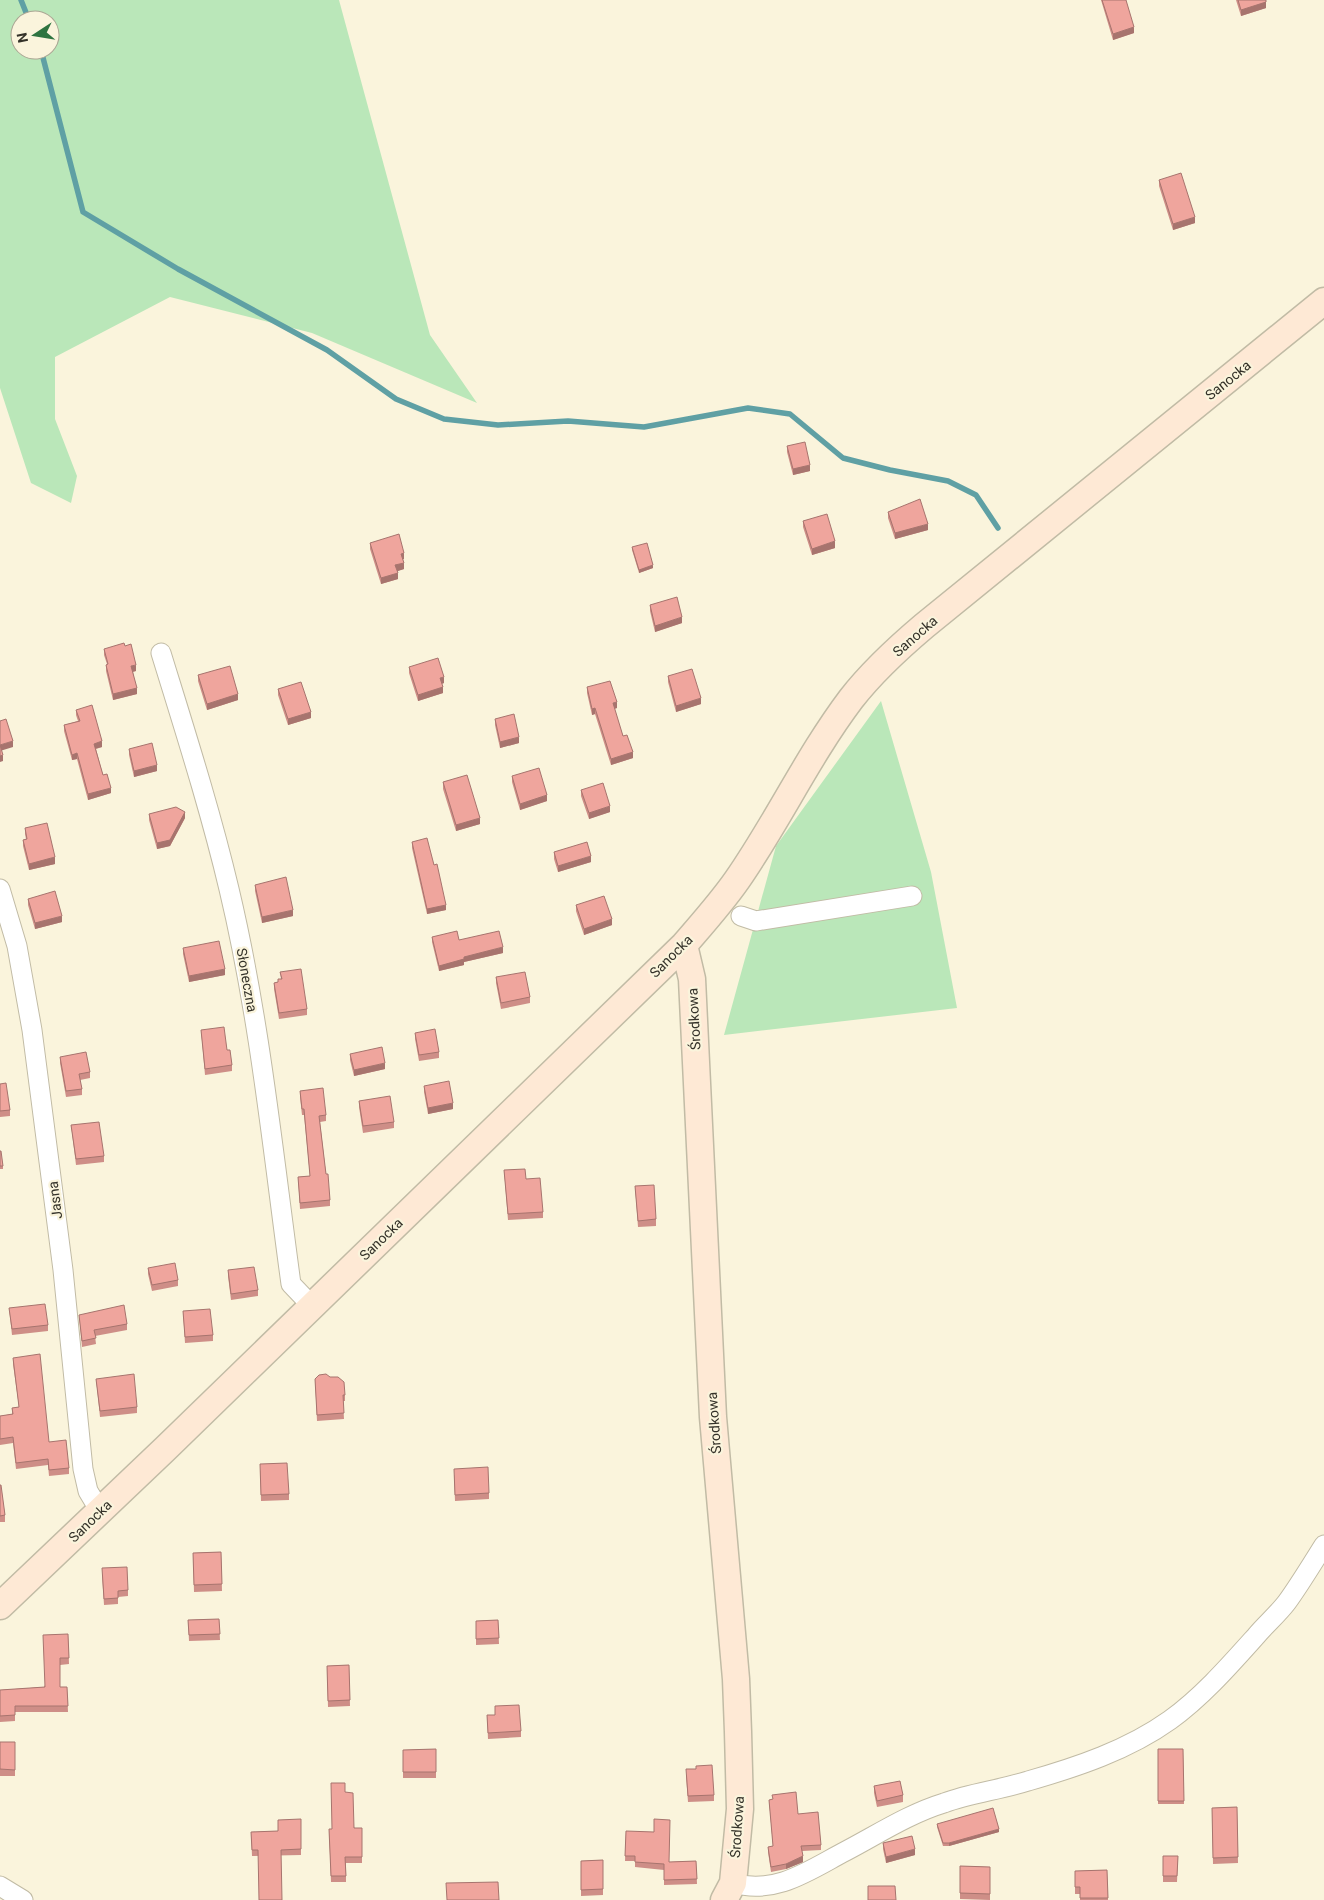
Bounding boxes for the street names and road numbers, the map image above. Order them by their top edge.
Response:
street label: Sanocka [1202,357,1254,403]
street label: Sanocka [889,612,941,660]
street label: Sanocka [646,931,696,981]
street label: Słoneczna [233,947,261,1013]
street label: Środkowa [683,988,704,1050]
street label: Jasna [45,1180,65,1220]
street label: Sanocka [356,1215,406,1263]
street label: Środkowa [703,1392,724,1455]
street label: Sanocka [65,1497,115,1545]
street label: Środkowa [726,1795,747,1858]

